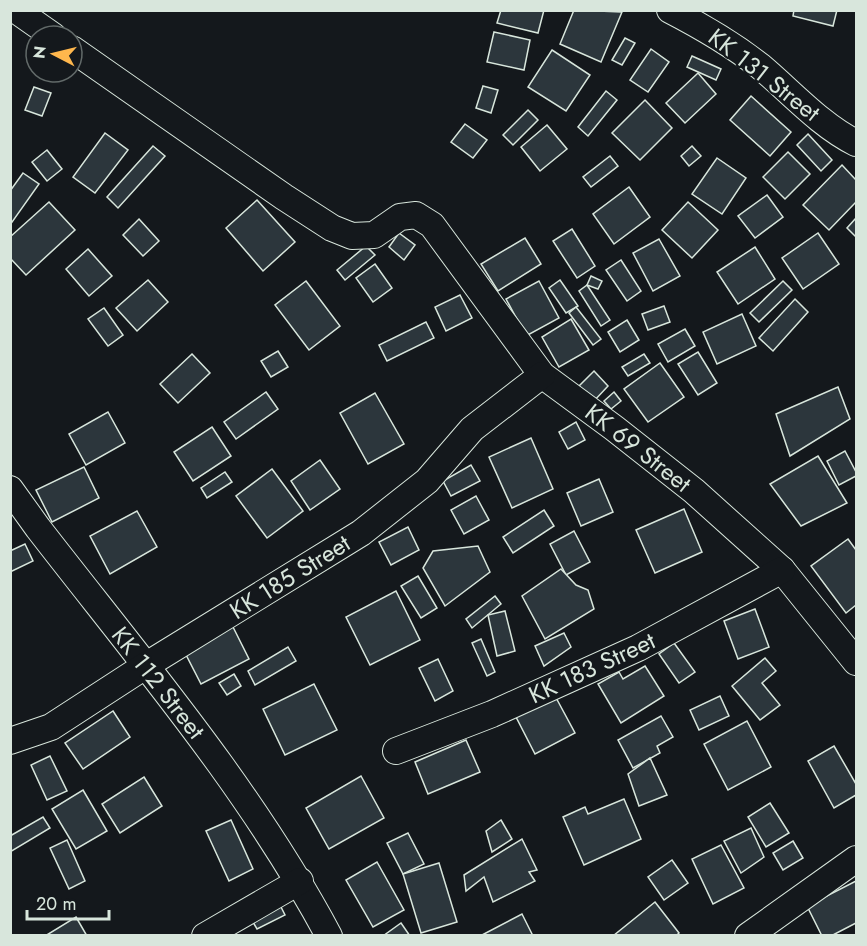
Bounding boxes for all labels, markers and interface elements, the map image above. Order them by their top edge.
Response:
street label: KK 131 Street [701,20,828,130]
north arrow [24,24,84,84]
text: N [27,45,52,60]
street label: KK 69 Street [578,395,699,500]
street label: KK 185 Street [223,526,357,628]
street label: KK 112 Street [103,619,214,746]
street label: KK 183 Street [523,623,661,712]
scale bar [27,883,110,921]
text: 20 m [36,891,76,917]

